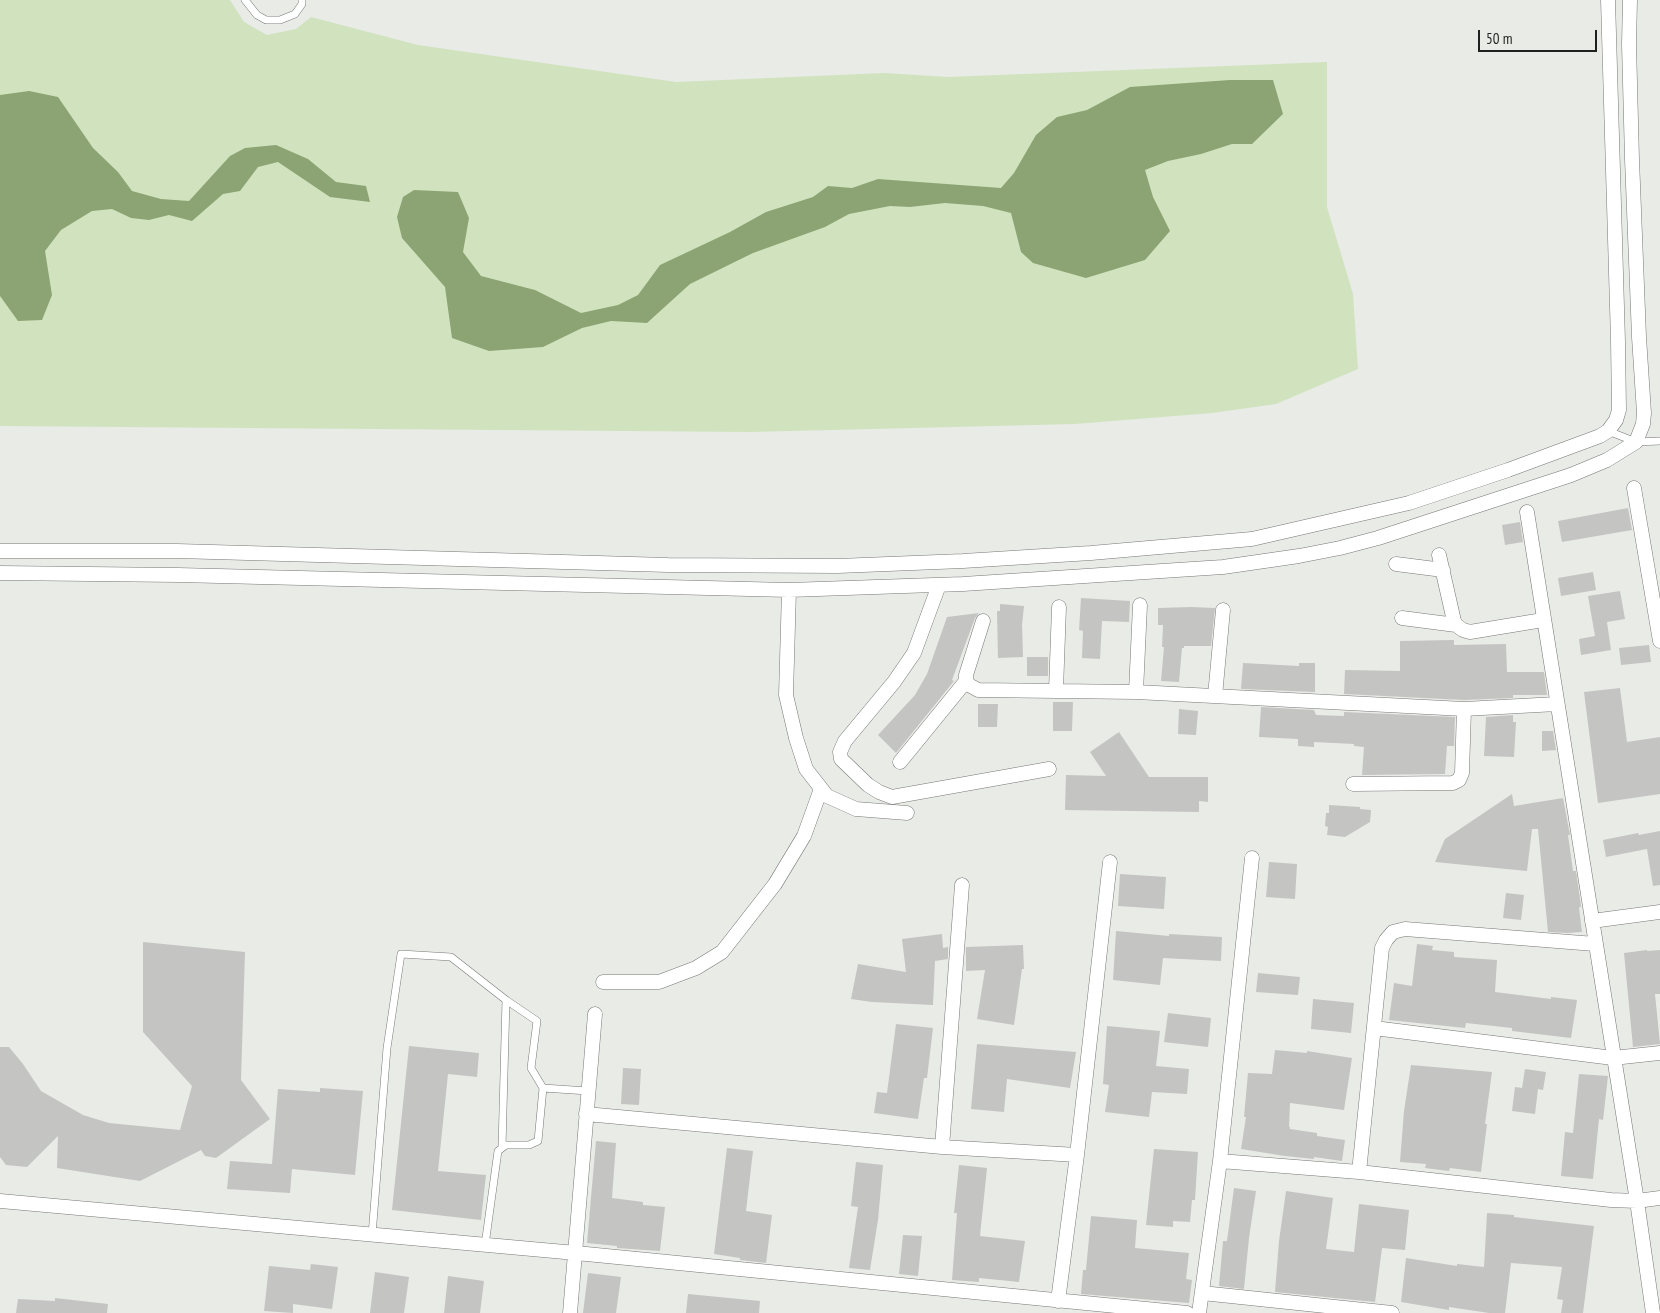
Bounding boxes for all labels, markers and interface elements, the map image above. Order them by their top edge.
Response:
scale bar [1480,20,1599,52]
text: 50 m [1486,29,1512,48]

